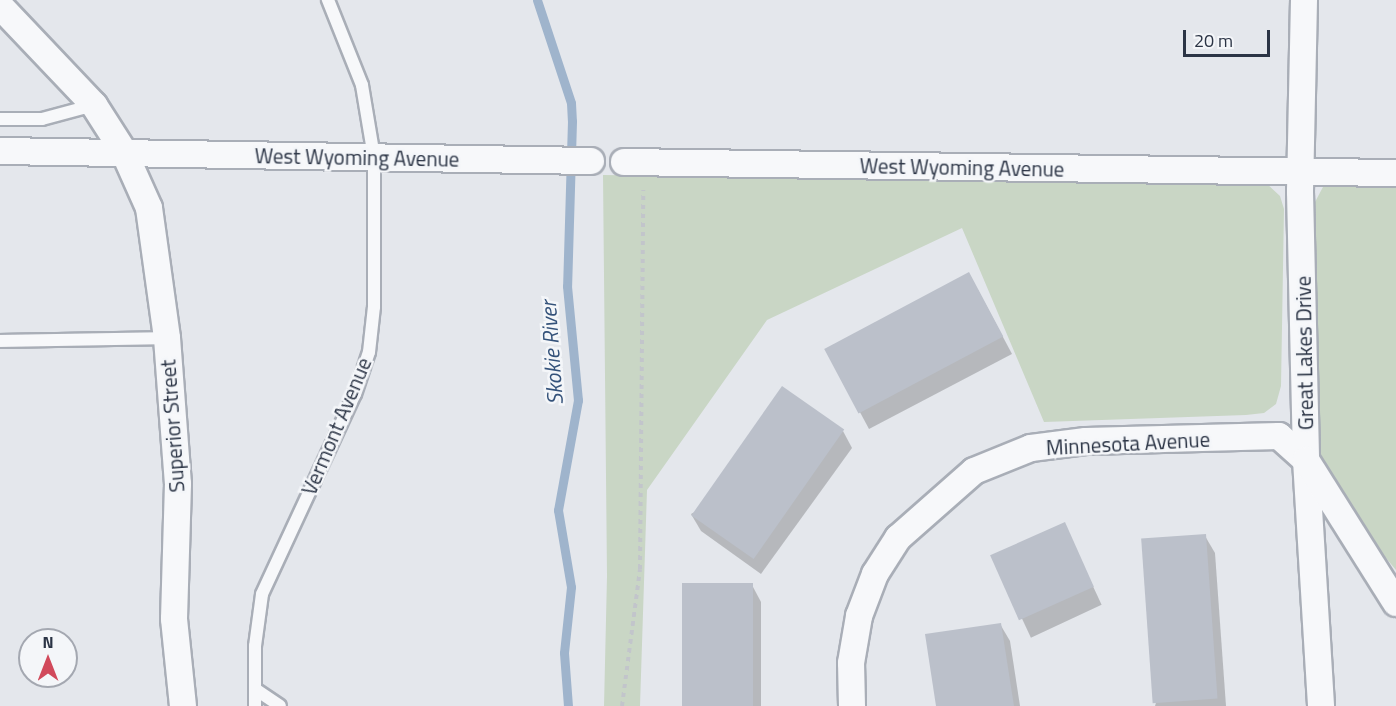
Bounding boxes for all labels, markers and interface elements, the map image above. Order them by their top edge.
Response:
scale bar [1186,18,1273,56]
text: 20 m [1194,27,1233,54]
street label: West Wyoming Avenue [254,143,460,171]
street label: West Wyoming Avenue [859,153,1065,181]
street label: Great Lakes Drive [1290,276,1318,430]
water label: Skokie River [535,300,569,406]
street label: Vermont Avenue [296,353,376,499]
street label: Superior Street [155,359,189,493]
street label: Minnesota Avenue [1045,426,1211,460]
north arrow [18,628,78,688]
text: N [42,630,54,654]

